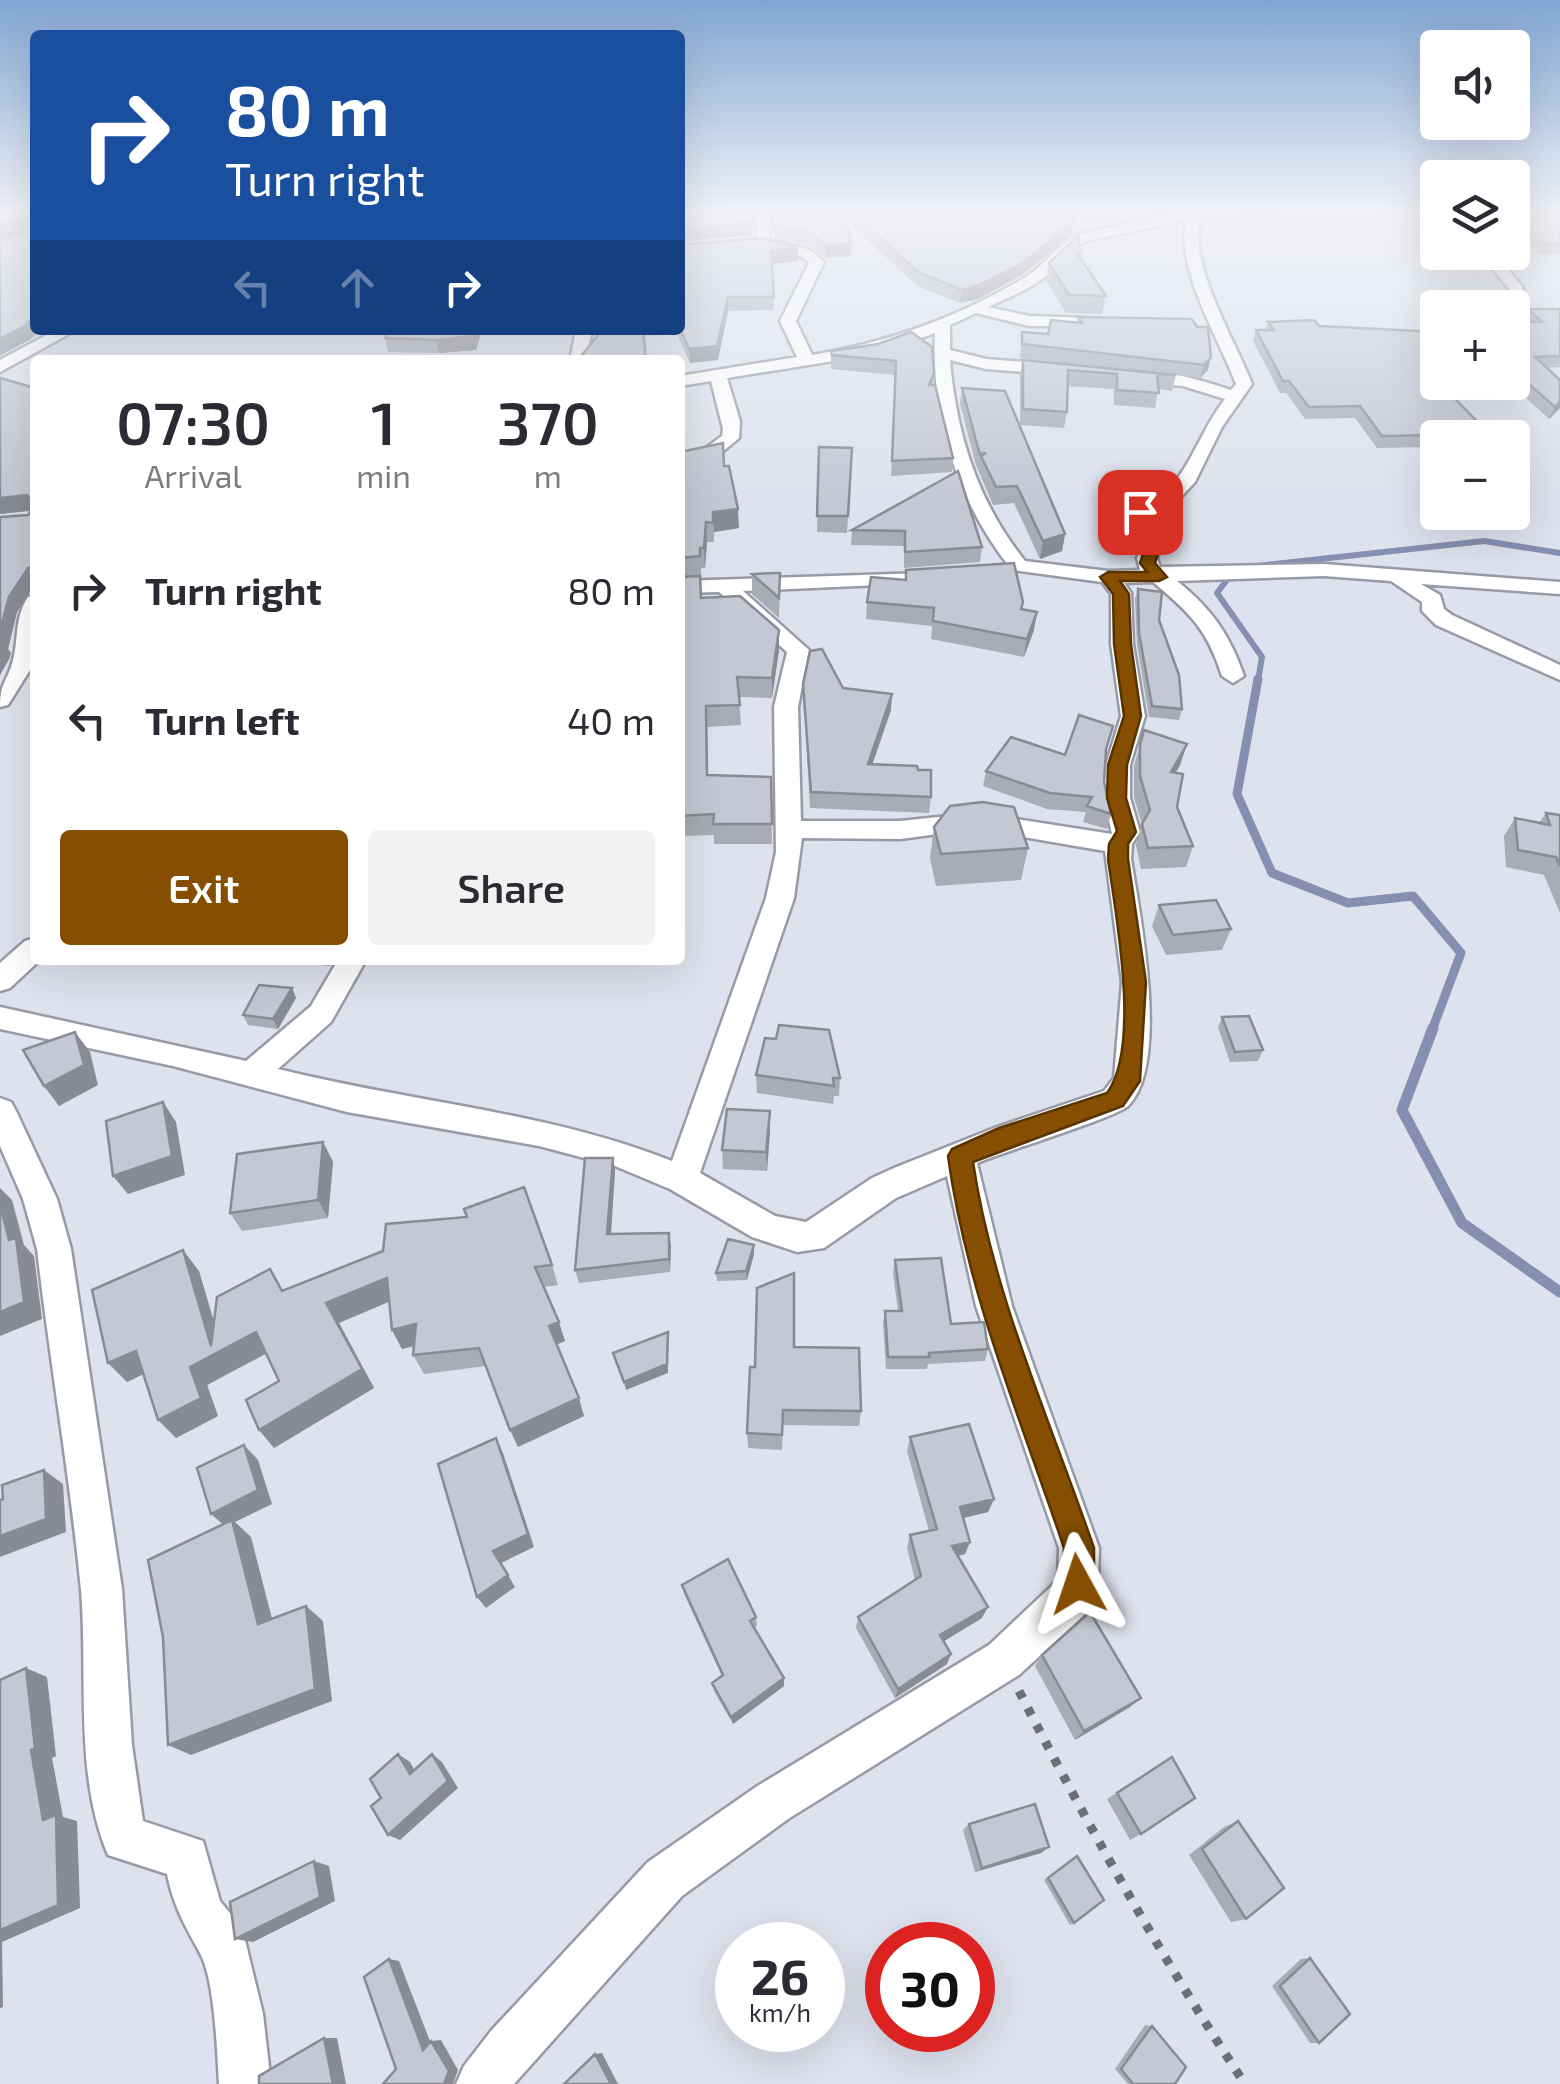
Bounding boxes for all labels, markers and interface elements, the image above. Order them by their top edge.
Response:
map controls [1420,30,1530,530]
button: sound [1420,30,1530,140]
text: 80 m [225,66,390,150]
icon: right [60,70,190,200]
text: Turn right [225,151,425,205]
button: layers [1420,160,1530,270]
icon: left [225,260,280,315]
icon: ahead [330,260,385,315]
icon: right [435,260,490,315]
button: + [1420,290,1530,400]
text: 07:30 [116,385,270,457]
text: 1 [371,385,396,457]
text: 370 [497,385,599,457]
button: − [1420,420,1530,530]
text: Arrival [144,456,242,494]
text: min [356,456,411,494]
text: m [534,456,562,494]
pin [1098,470,1183,555]
icon: arrive [1113,485,1168,540]
icon: right [60,563,115,618]
text: Turn right [145,567,322,613]
text: 80 m [567,567,655,613]
icon: left [60,693,115,748]
text: Turn left [145,697,300,743]
text: 40 m [567,697,655,743]
button: Exit [60,830,348,945]
button: Share [368,830,655,945]
position arrow [1026,1532,1130,1636]
speed limit sign: 30 [865,1922,995,2052]
text: 26 [751,1945,809,2005]
text: km/h [749,1997,811,2027]

